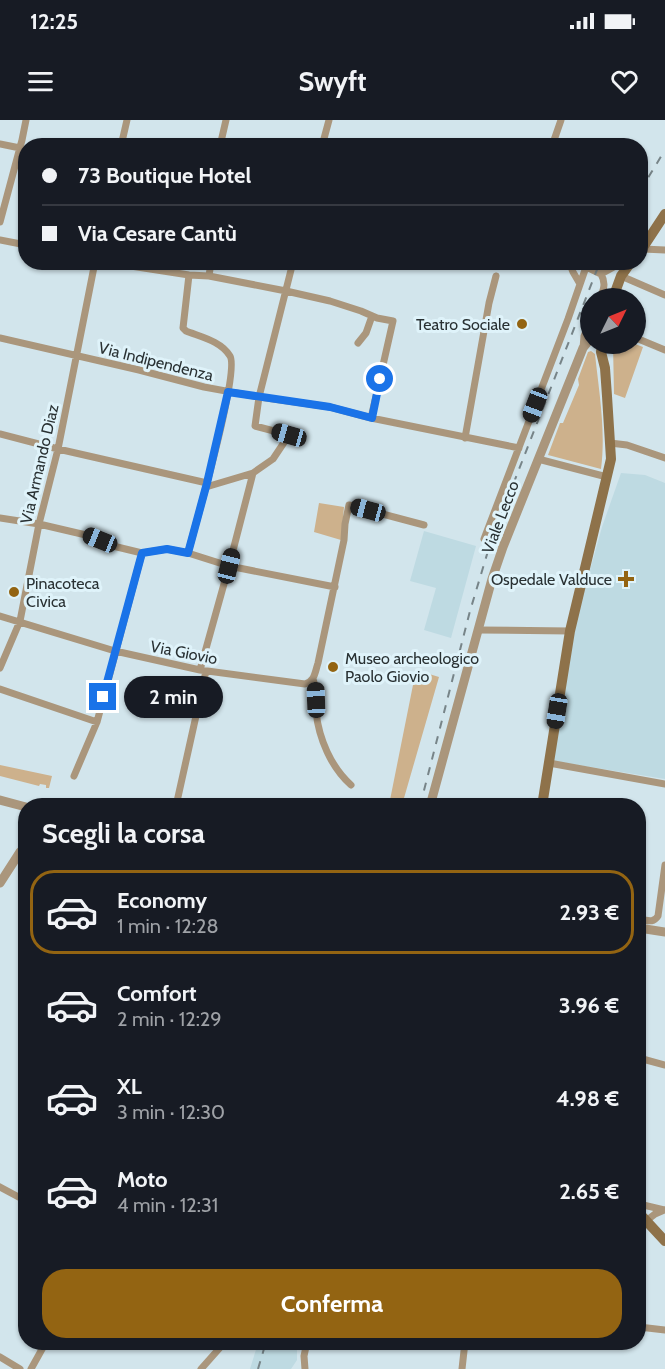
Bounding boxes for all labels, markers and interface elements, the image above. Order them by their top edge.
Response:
text: 12:25 [30,8,78,35]
icon: menu [24,65,57,98]
text: Swyft [299,65,367,98]
icon: heart [608,65,641,98]
text: 73 Boutique Hotel [78,162,251,189]
text: Via Cesare Cantù [78,220,237,247]
north arrow [580,288,646,354]
map controls [580,288,646,354]
place label: Teatro Sociale [416,315,510,334]
marker: Teatro Sociale [515,317,529,331]
street label: Via Indipendenza [97,338,216,385]
route start [366,365,393,392]
car [520,385,550,425]
street label: Via Armando Diaz [16,402,63,526]
car [269,421,309,449]
street label: Viale Lecco [478,478,523,556]
car [348,497,388,523]
car [80,525,120,555]
car [216,546,242,586]
place label: Ospedale Valduce [491,570,612,589]
marker: Ospedale Valduce [617,570,635,588]
place label: Pinacoteca Civica [26,574,100,611]
marker: Pinacoteca Civica [7,585,21,599]
street label: Via Giovio [149,637,219,668]
place label: Museo archeologico Paolo Giovio [345,649,479,686]
marker: Museo archeologico Paolo Giovio [326,660,340,674]
callout: 2 min [124,676,223,718]
car [306,682,326,718]
route end [89,683,116,710]
text: 2 min [149,685,198,709]
car [545,692,569,730]
text: Scegli la corsa [42,817,205,850]
icon: car [45,885,99,939]
text: Economy [117,887,207,914]
text: 2.93 € [560,899,619,926]
text: 1 min · 12:28 [117,914,219,938]
icon: car [45,978,99,1032]
text: Comfort [117,980,196,1007]
text: 3.96 € [559,992,619,1019]
text: 2 min · 12:29 [117,1007,222,1031]
icon: car [45,1071,99,1125]
text: XL [117,1073,142,1100]
text: 4.98 € [556,1085,619,1112]
text: 3 min · 12:30 [117,1100,225,1124]
icon: car [45,1164,99,1218]
text: Moto [117,1166,168,1193]
text: 2.65 € [559,1178,619,1205]
text: 4 min · 12:31 [117,1193,218,1217]
button: Conferma [42,1269,622,1338]

